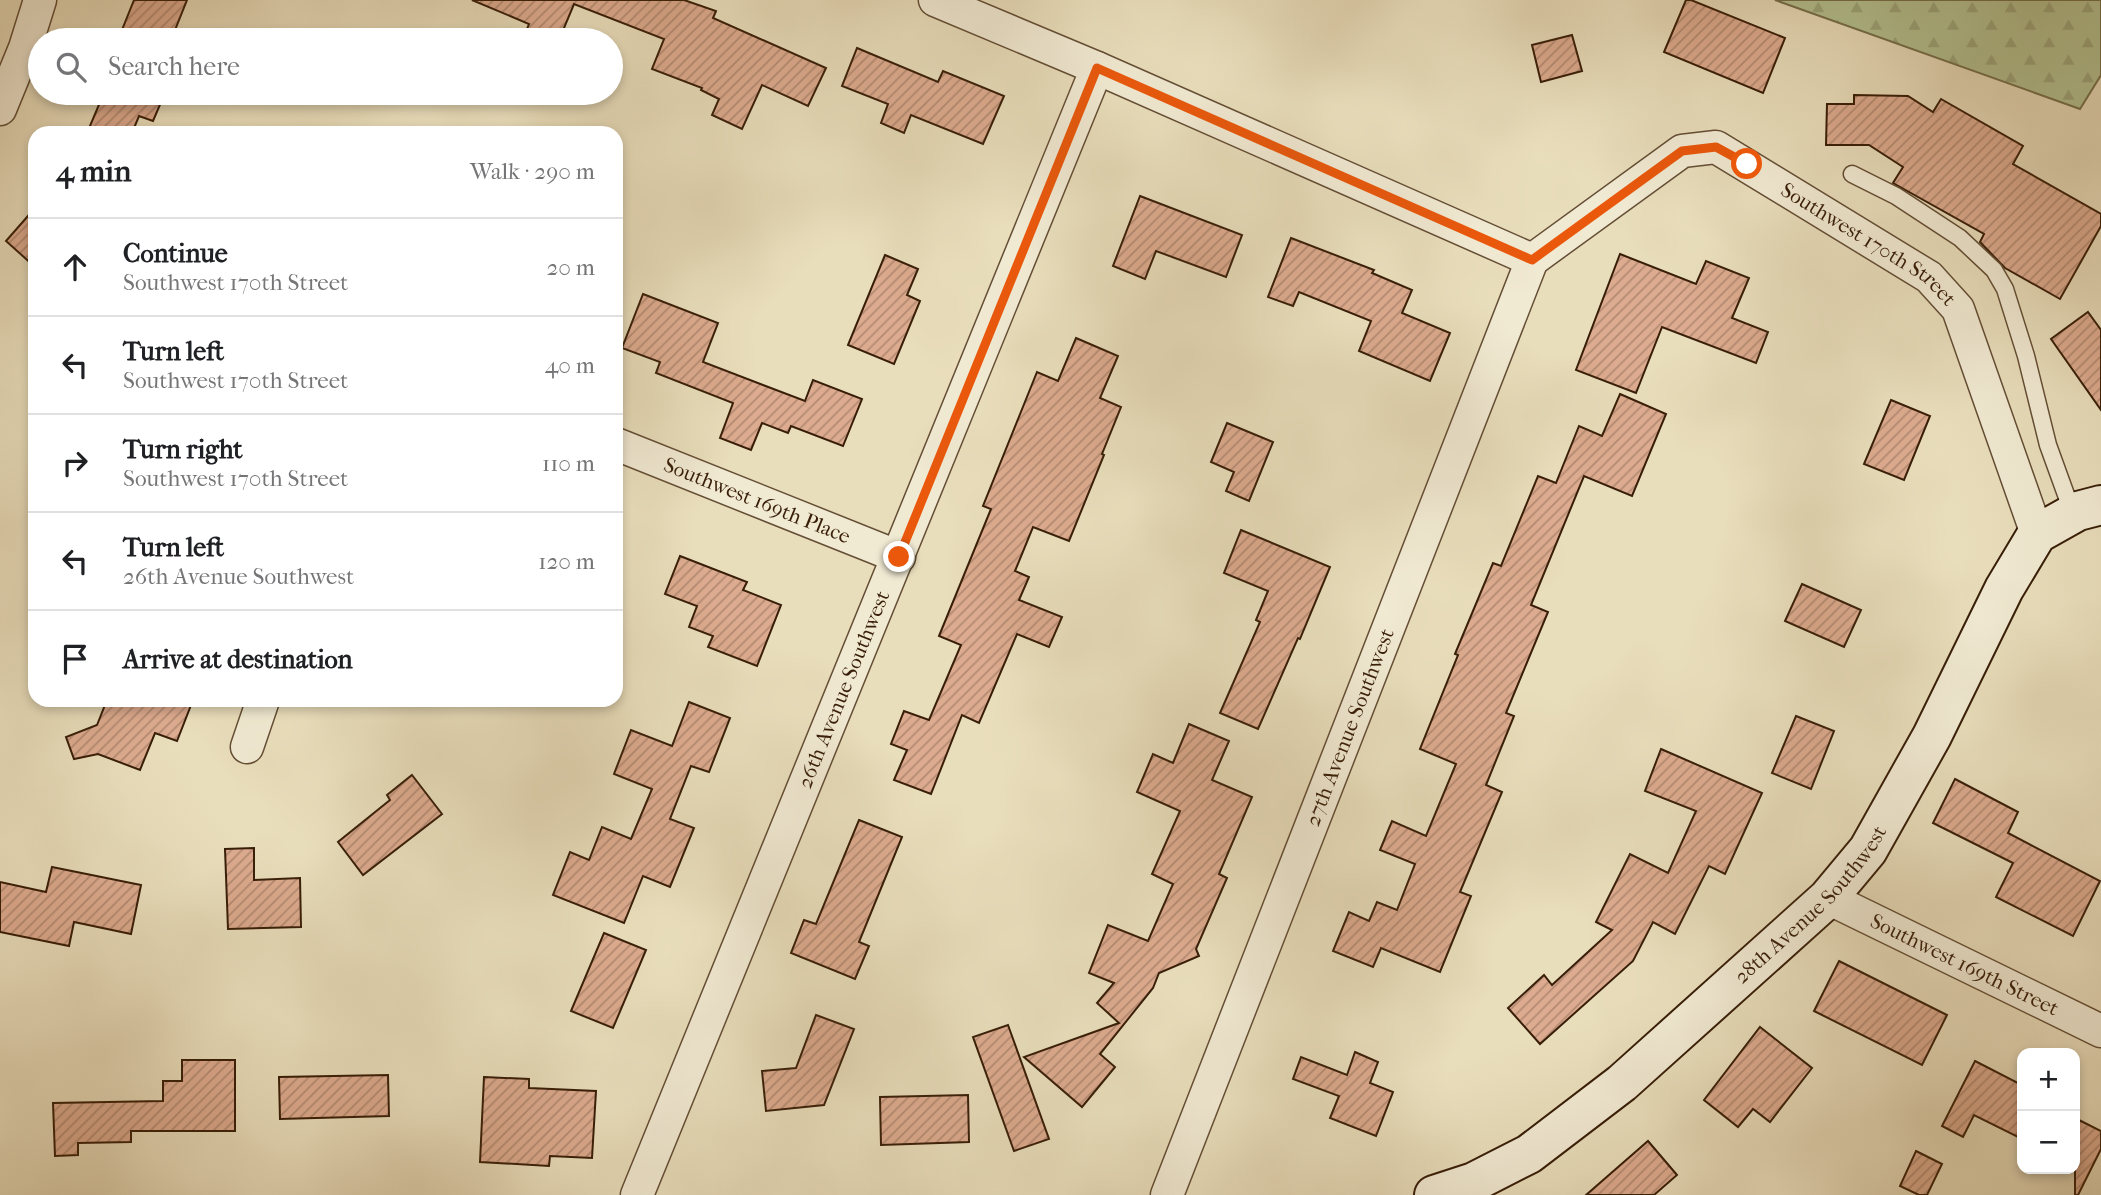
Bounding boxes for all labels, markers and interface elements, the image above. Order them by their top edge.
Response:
search box [28,28,623,105]
icon: search [52,48,90,86]
text: Search here [108,51,240,82]
route start [1731,148,1762,179]
text: 4 min [56,154,131,189]
text: Walk · 290 m [470,158,595,185]
street label: Southwest 170th Street [1777,178,1961,311]
text: Continue [123,238,228,269]
icon: ahead [56,248,94,286]
text: 20 m [546,254,595,281]
text: Southwest 170th Street [123,269,348,296]
text: Turn left [123,336,224,367]
icon: left [56,346,94,384]
text: 40 m [545,352,595,379]
text: Southwest 170th Street [123,367,348,394]
text: Turn right [123,434,243,465]
icon: right [56,444,94,482]
text: 110 m [542,450,595,477]
street label: Southwest 169th Place [660,452,854,548]
text: Southwest 170th Street [123,465,348,492]
text: Turn left [123,532,224,563]
route end [883,541,914,572]
icon: left [56,542,94,580]
text: 120 m [538,548,595,575]
text: 26th Avenue Southwest [123,563,354,590]
street label: 26th Avenue Southwest [792,587,895,792]
street label: 27th Avenue Southwest [1300,625,1399,830]
icon: arrive [56,640,94,678]
text: Arrive at destination [123,644,353,675]
street label: 28th Avenue Southwest [1729,821,1891,988]
street label: Southwest 169th Street [1867,909,2063,1021]
map controls [2017,1048,2080,1174]
button: + [2017,1048,2080,1111]
button: − [2017,1111,2080,1174]

